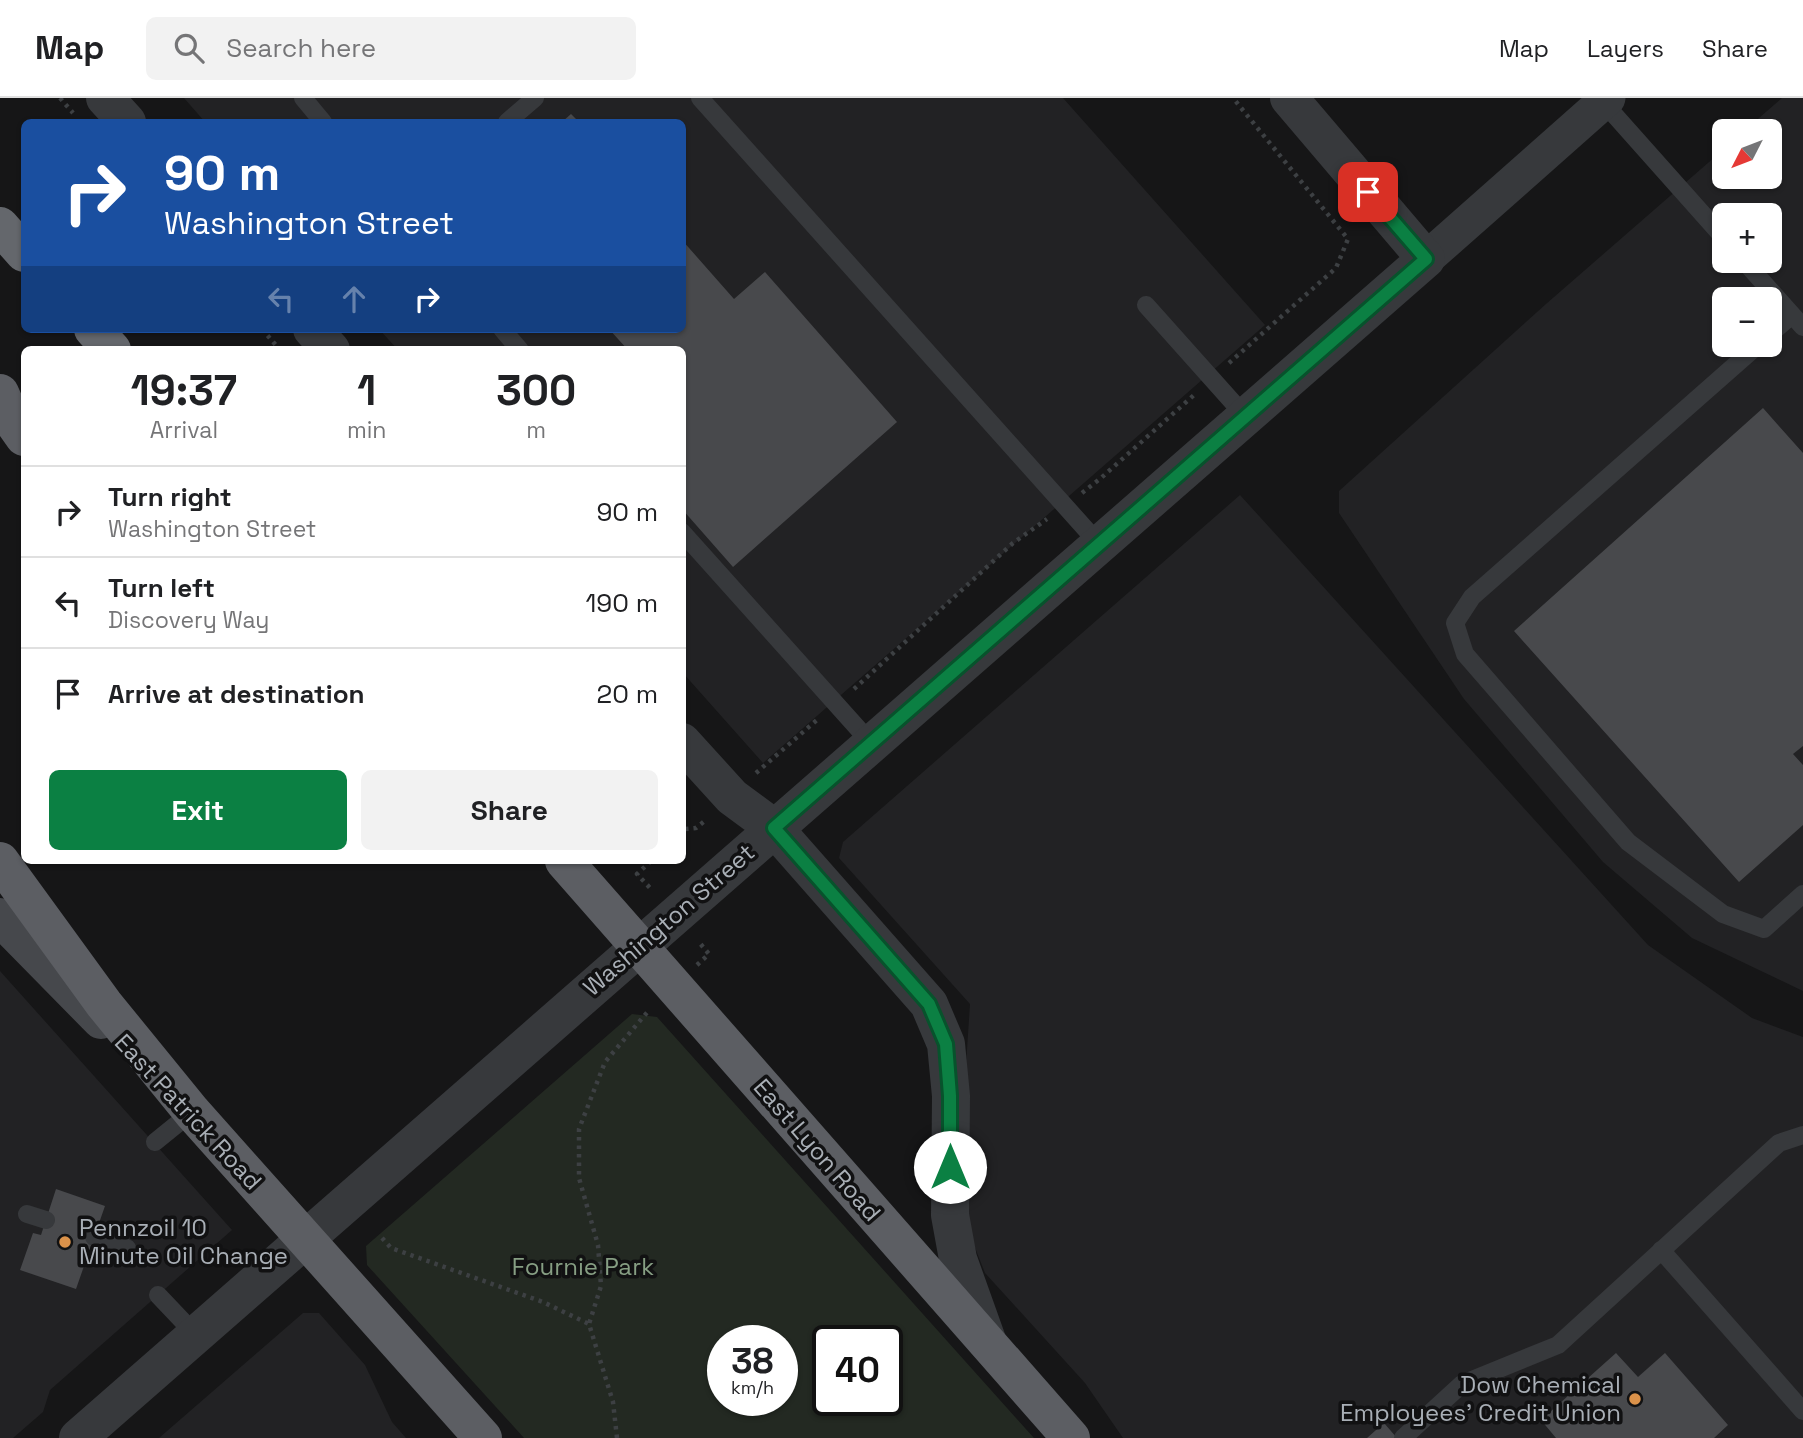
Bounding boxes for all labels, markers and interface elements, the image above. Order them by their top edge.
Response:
search box [146,17,636,80]
text: Map [35,27,104,69]
icon: search [170,29,208,67]
text: Search here [226,31,376,65]
text: Map [1499,33,1549,64]
text: Layers [1587,33,1664,64]
text: Share [1702,33,1768,64]
north arrow [1712,119,1782,189]
map controls [1712,119,1782,357]
text: 90 m [164,142,280,204]
icon: right [49,147,140,238]
pin [1338,162,1398,222]
icon: arrive [1349,173,1387,211]
text: Washington Street [164,203,454,243]
button: + [1712,203,1782,273]
icon: left [262,280,300,318]
icon: ahead [335,280,373,318]
icon: right [408,280,446,318]
button: − [1712,287,1782,357]
text: 19:37 [131,364,237,417]
text: 1 [357,364,376,417]
text: 300 [496,364,576,417]
text: Arrival [150,415,218,445]
text: min [347,415,386,445]
text: m [526,415,546,445]
text: Turn right [108,480,232,514]
icon: right [49,493,87,531]
text: 90 m [596,495,658,529]
text: Washington Street [108,514,316,544]
text: Turn left [108,571,215,605]
icon: left [49,584,87,622]
text: 190 m [586,586,658,620]
text: Discovery Way [108,605,269,635]
icon: arrive [49,675,87,713]
text: Arrive at destination [108,677,365,711]
text: 20 m [597,677,658,711]
button: Exit [49,770,347,850]
button: Share [361,770,658,850]
street label: Washington Street [576,837,761,1003]
street label: East Patrick Road [108,1027,269,1196]
street label: East Lyon Road [747,1072,888,1227]
position arrow [913,1130,987,1204]
place label: Pennzoil 10 Minute Oil Change [79,1212,288,1271]
marker: Pennzoil 10 Minute Oil Change [57,1234,73,1250]
park label: Fournie Park [512,1251,654,1282]
speed limit sign: 40 [812,1325,903,1416]
text: 38 [731,1339,774,1383]
place label: Dow Chemical Employees’ Credit Union [1340,1369,1621,1428]
text: km/h [731,1376,774,1399]
marker: Dow Chemical Employees’ Credit Union [1627,1391,1643,1407]

